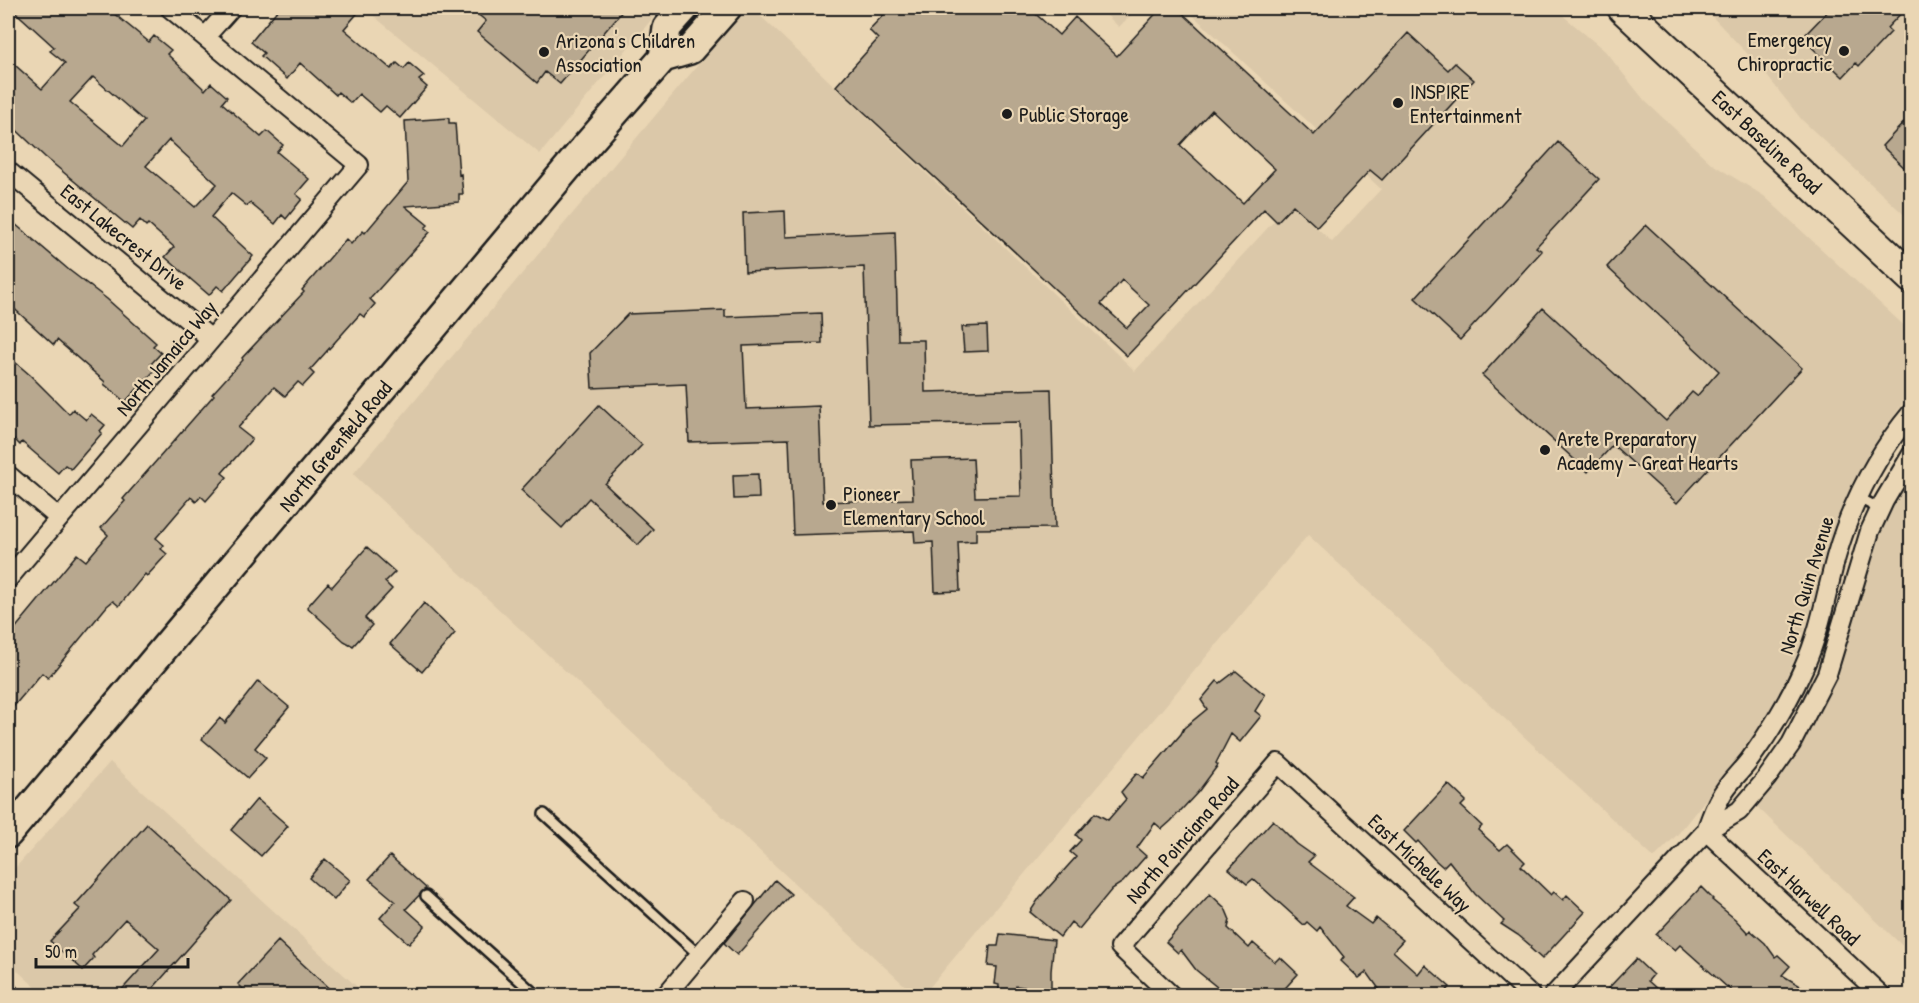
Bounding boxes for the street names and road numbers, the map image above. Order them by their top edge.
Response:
street label: East Baseline Road [1706,84,1828,200]
street label: East Lakecrest Drive [55,177,193,297]
street label: North Jamaica Way [109,294,223,422]
street label: North Greenfield Road [272,374,398,518]
street label: North Quin Avenue [1771,512,1841,658]
street label: North Poinciana Road [1119,770,1245,910]
street label: East Michelle Way [1362,807,1478,919]
street label: East Harwell Road [1752,842,1866,952]

